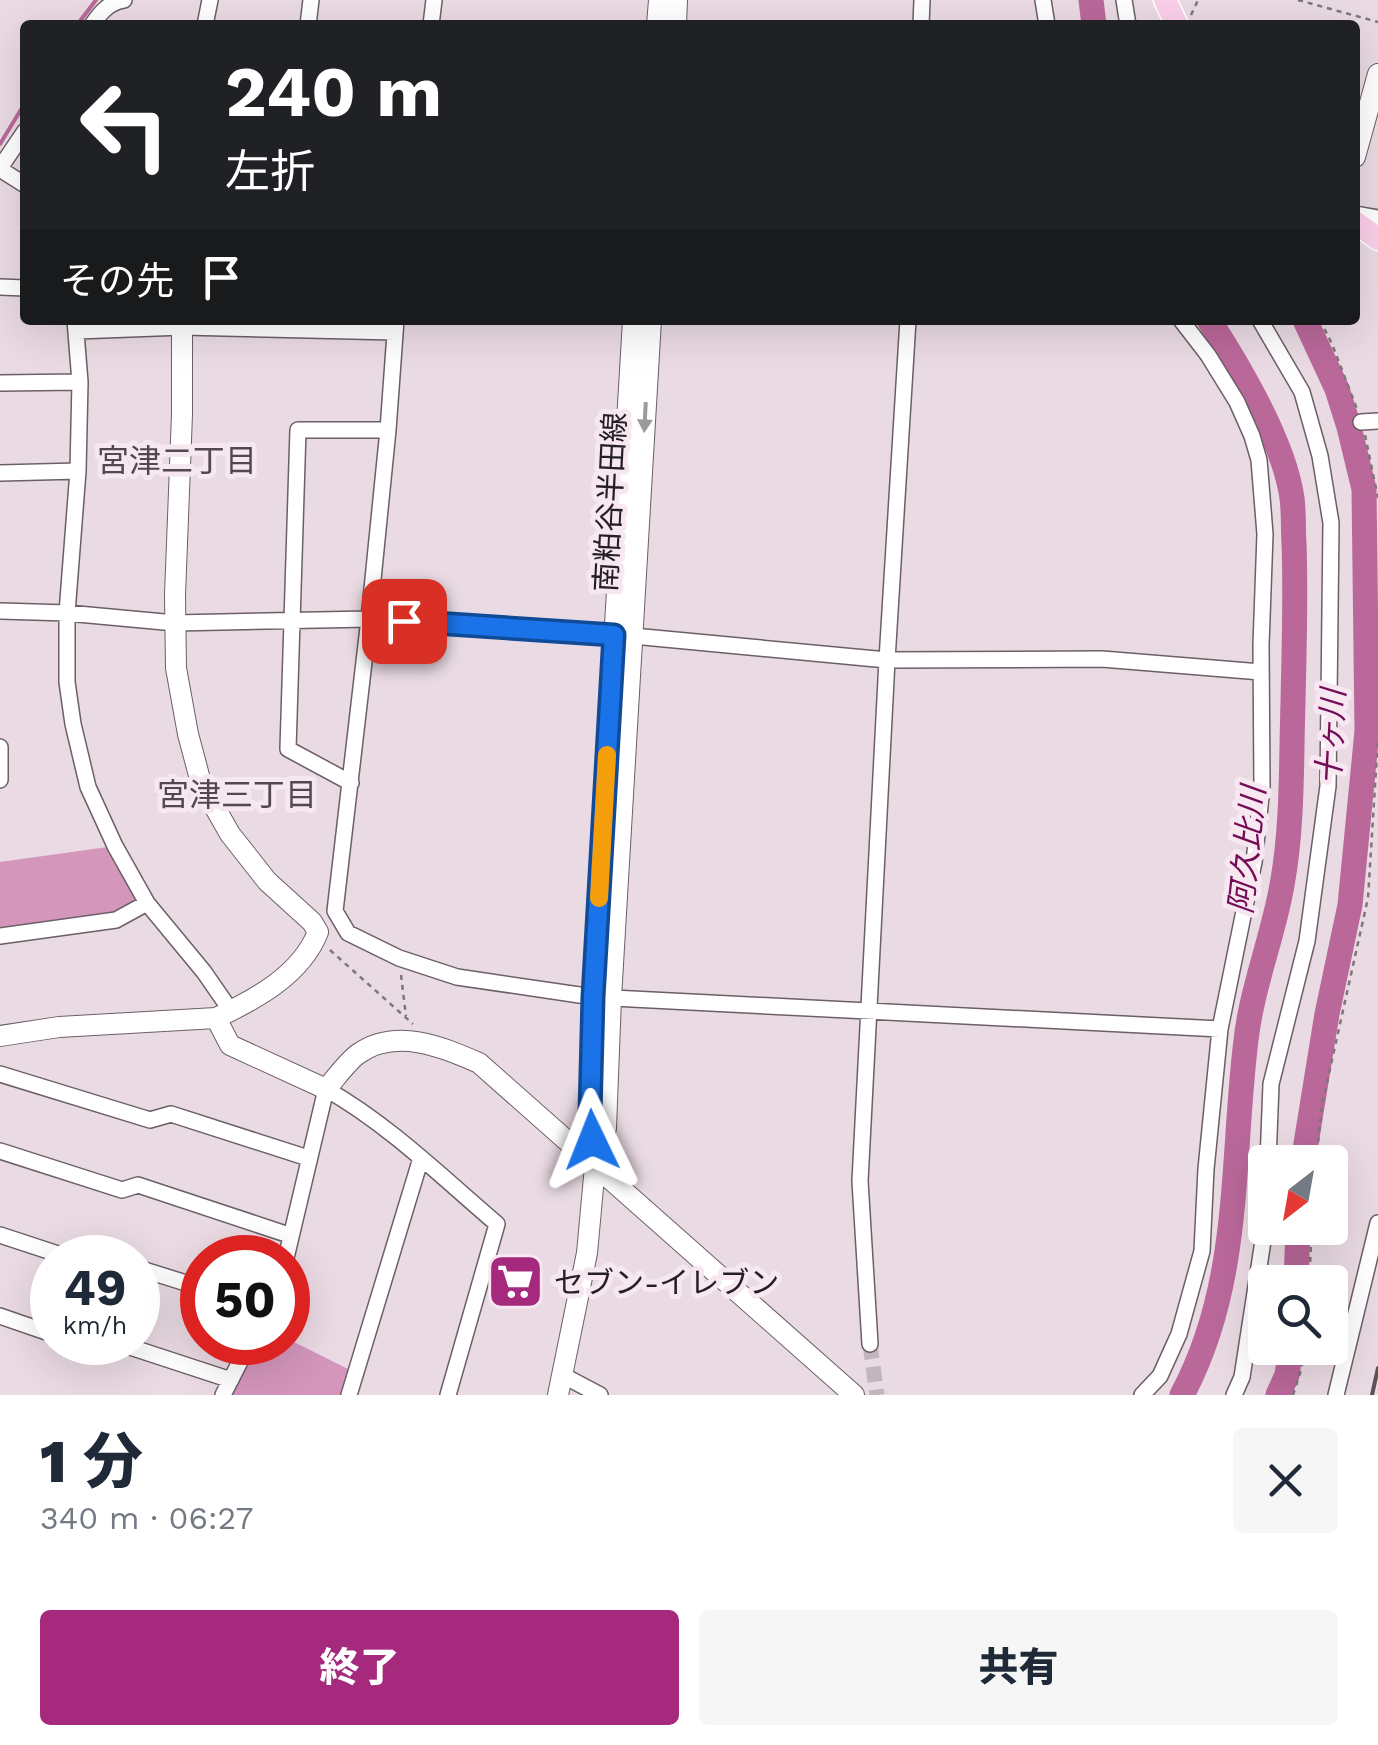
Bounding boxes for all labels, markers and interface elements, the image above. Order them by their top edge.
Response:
text: 240 m [225,51,442,133]
icon: left [60,60,190,190]
text: 左折 [225,145,315,198]
icon: arrive [194,250,249,305]
text: その先 [60,259,174,303]
one-way arrow [637,402,653,434]
street label: 南粕谷半田線 [588,411,632,593]
district label: 宮津二丁目 [97,442,257,480]
pin [362,579,447,664]
icon: arrive [377,594,432,649]
water label: 十ヶ川 [1310,685,1353,786]
district label: 宮津三丁目 [157,776,317,814]
water label: 阿久比川 [1221,781,1273,916]
position arrow [540,1088,644,1192]
north arrow [1248,1145,1348,1245]
map controls [1248,1145,1348,1365]
speed limit sign: 50 [180,1235,310,1365]
supermarket icon: セブン-イレブン [485,1252,545,1312]
text: 49 [63,1258,127,1317]
place label: セブン-イレブン [554,1265,779,1300]
button: search [1248,1265,1348,1365]
text: km/h [63,1311,127,1340]
text: 1 分 [40,1426,143,1497]
button: close [1233,1428,1338,1533]
text: 340 m · 06:27 [40,1499,253,1537]
button: 終了 [40,1610,679,1725]
button: 共有 [699,1610,1338,1725]

